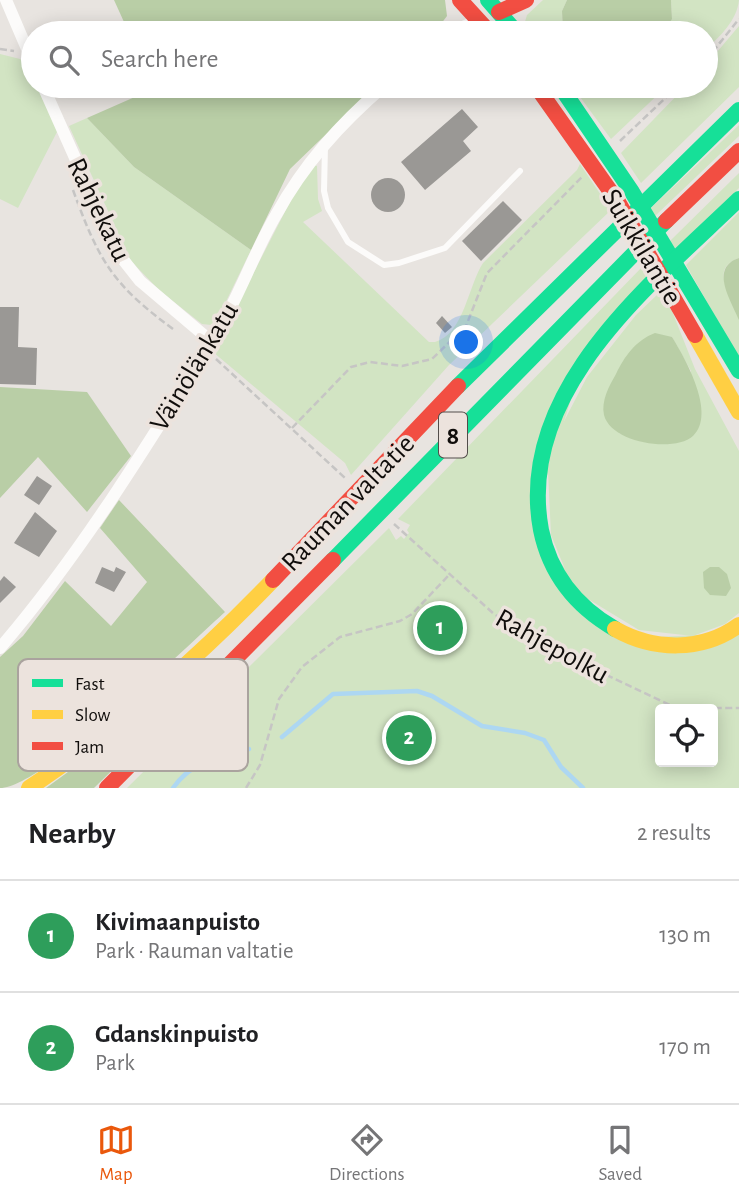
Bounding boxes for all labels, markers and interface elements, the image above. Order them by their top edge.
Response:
search box [21,21,718,98]
icon: search [45,41,83,79]
text: Search here [101,46,219,72]
street label: Rahjekatu [61,154,135,266]
street label: Suikkilantie [596,184,687,310]
street label: Väinölänkatu [145,298,244,436]
your location [449,325,483,359]
road number: 8 [439,412,467,458]
street label: Rauman valtatie [277,430,420,577]
pin: 1 [417,602,463,654]
street label: Rahjepolku [491,604,613,689]
legend [18,659,248,771]
text: Fast [75,675,105,694]
map controls [655,704,718,767]
button: locate [655,704,718,767]
text: Slow [75,706,111,725]
pin: 2 [386,712,432,764]
text: Jam [75,738,104,757]
text: Nearby [28,819,116,849]
text: 2 results [637,822,711,845]
text: Kivimaanpuisto [95,909,260,935]
text: 1 [47,924,55,947]
text: 130 m [659,924,711,947]
text: Park · Rauman valtatie [95,940,294,963]
text: Gdanskinpuisto [95,1021,259,1047]
text: 2 [46,1036,56,1059]
text: 170 m [659,1036,711,1059]
text: Park [95,1052,135,1075]
tab: Map [97,1121,135,1186]
tab: Directions [329,1121,405,1186]
tab: Saved [599,1121,642,1186]

